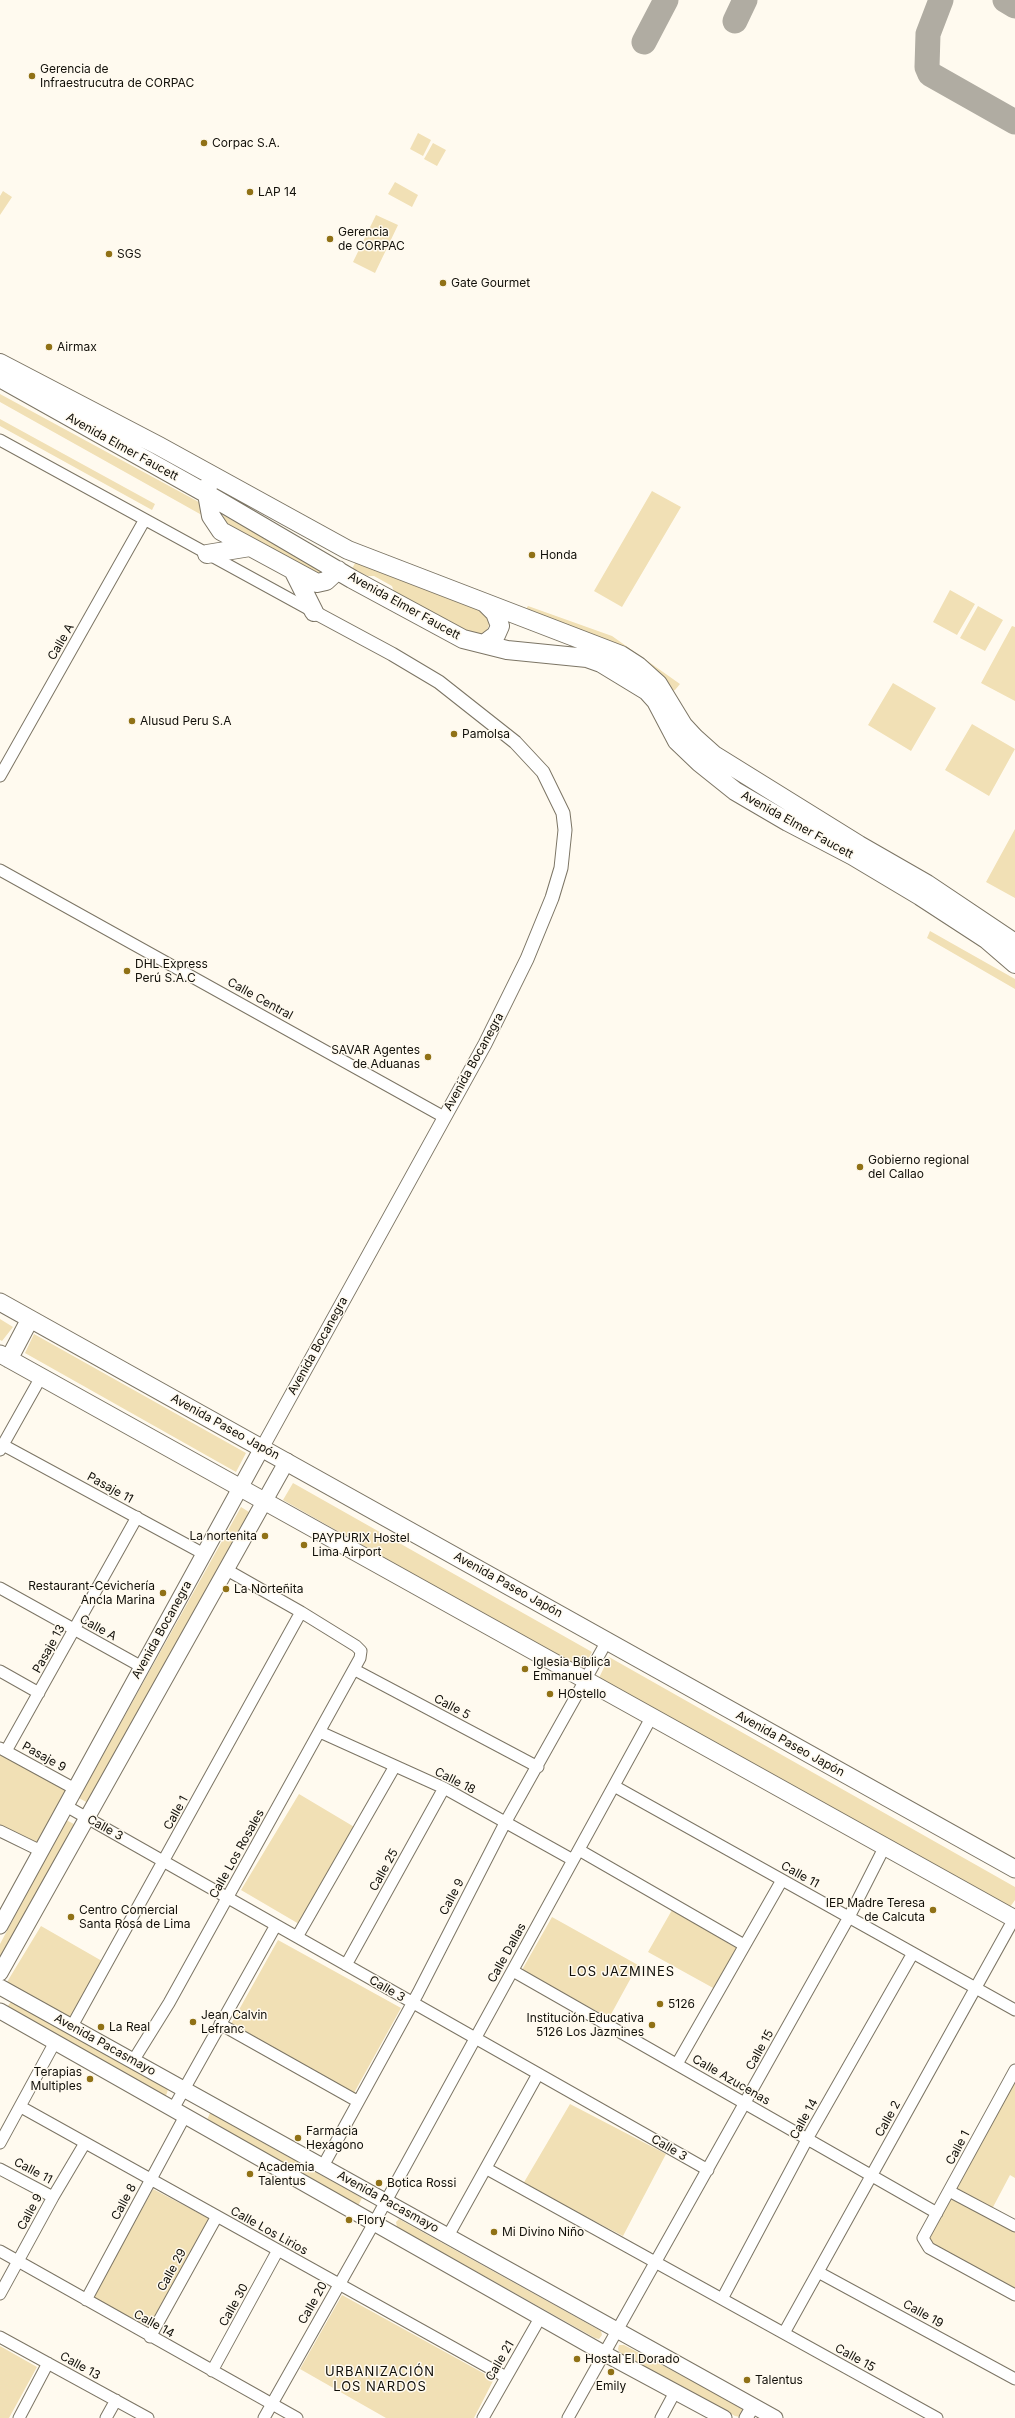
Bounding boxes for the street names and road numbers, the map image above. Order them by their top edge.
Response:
street label: Avenida Elmer Faucett [63,410,181,484]
street label: Avenida Elmer Faucett [345,569,463,643]
street label: Calle A [45,621,77,663]
street label: Avenida Elmer Faucett [738,788,856,862]
street label: Calle Central [225,975,295,1023]
street label: Avenida Bocanegra [441,1010,507,1114]
street label: Avenida Bocanegra [285,1294,351,1398]
street label: Avenida Paseo Japón [168,1391,282,1463]
street label: Pasaje 11 [84,1469,136,1507]
street label: Avenida Paseo Japón [451,1549,565,1621]
street label: Avenida Bocanegra [129,1578,195,1682]
street label: Calle A [77,1612,119,1644]
street label: Pasaje 13 [30,1622,68,1676]
street label: Calle 5 [431,1691,473,1723]
street label: Avenida Paseo Japón [733,1708,847,1780]
street label: Pasaje 9 [19,1739,69,1775]
street label: Calle 18 [432,1765,478,1797]
street label: Calle 1 [161,1794,191,1832]
street label: Calle Los Rosales [207,1807,267,1901]
street label: Calle 3 [84,1812,126,1844]
street label: Calle 25 [366,1846,402,1894]
street label: Calle 11 [778,1859,822,1891]
street label: Calle 9 [437,1876,467,1918]
street label: Calle Dallas [485,1921,529,1985]
street label: Calle 3 [366,1973,408,2005]
street label: Avenida Pacasmayo [52,2011,158,2079]
street label: Calle 15 [743,2027,777,2073]
street label: Calle Azucenas [689,2052,773,2108]
street label: Calle 14 [787,2096,821,2142]
street label: Calle 2 [872,2098,904,2140]
street label: Calle 1 [943,2128,973,2168]
street label: Calle 3 [648,2132,690,2164]
street label: Calle 11 [11,2155,55,2187]
street label: Avenida Pacasmayo [335,2168,441,2236]
street label: Calle 8 [108,2181,140,2223]
street label: Calle 9 [14,2191,46,2233]
street label: Calle Los Lirios [228,2204,310,2258]
street label: Calle 29 [154,2246,190,2294]
street label: Calle 20 [295,2279,331,2327]
street label: Calle 30 [216,2281,252,2329]
street label: Calle 19 [900,2297,946,2331]
street label: Calle 14 [131,2307,177,2341]
street label: Calle 21 [483,2338,517,2384]
street label: Calle 15 [832,2341,878,2375]
street label: Calle 13 [57,2349,103,2383]

